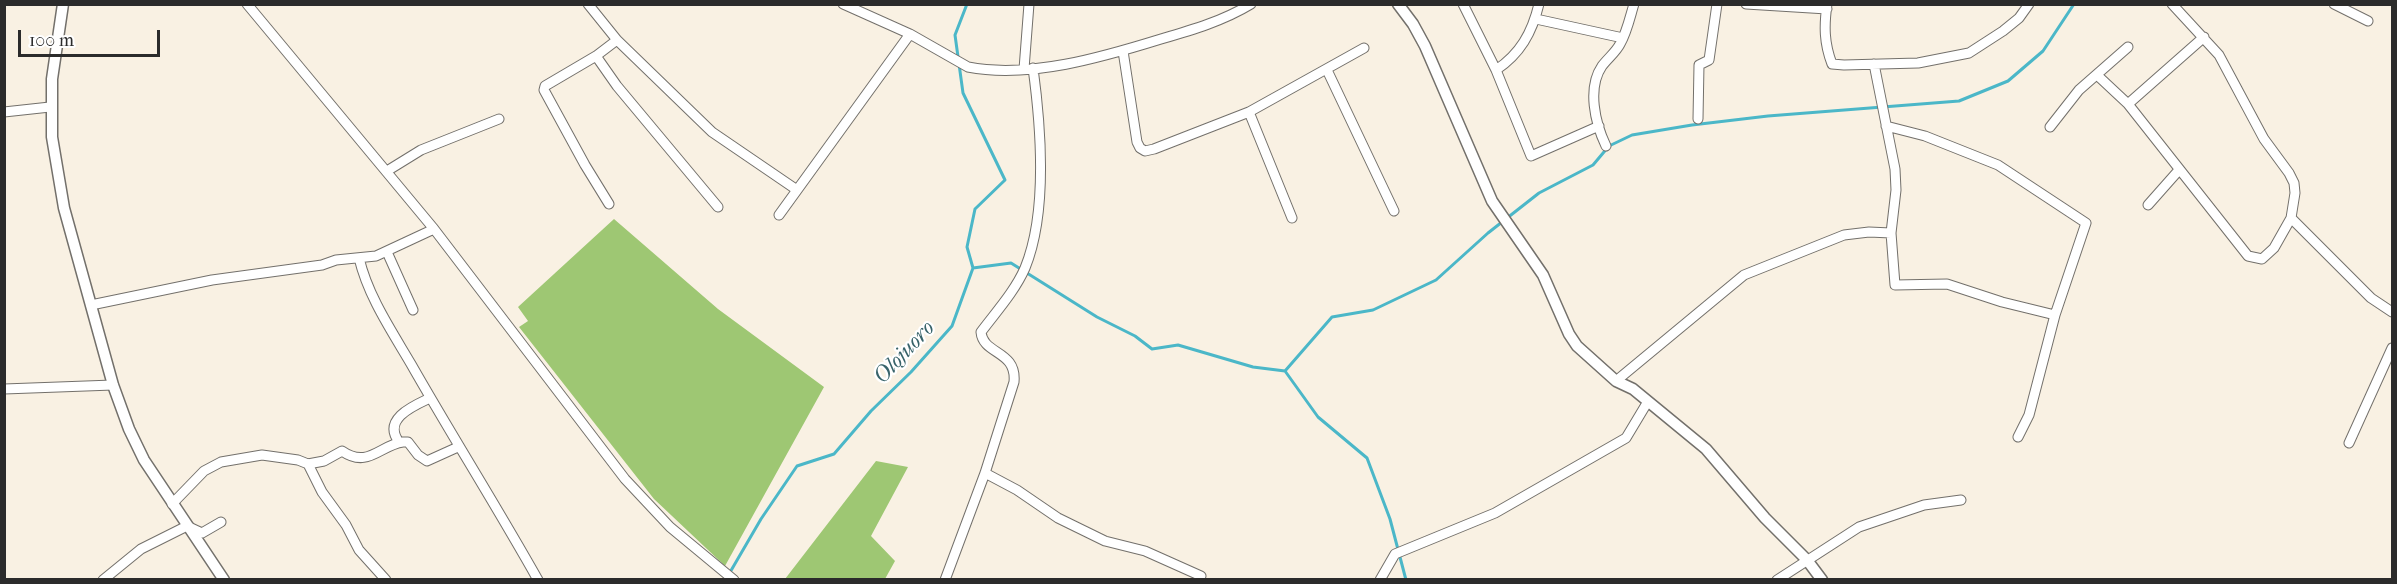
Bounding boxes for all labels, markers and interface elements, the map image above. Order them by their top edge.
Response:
scale bar [21,18,164,56]
text: 100 m [29,30,74,51]
water label: Olojuoro [869,316,941,390]

